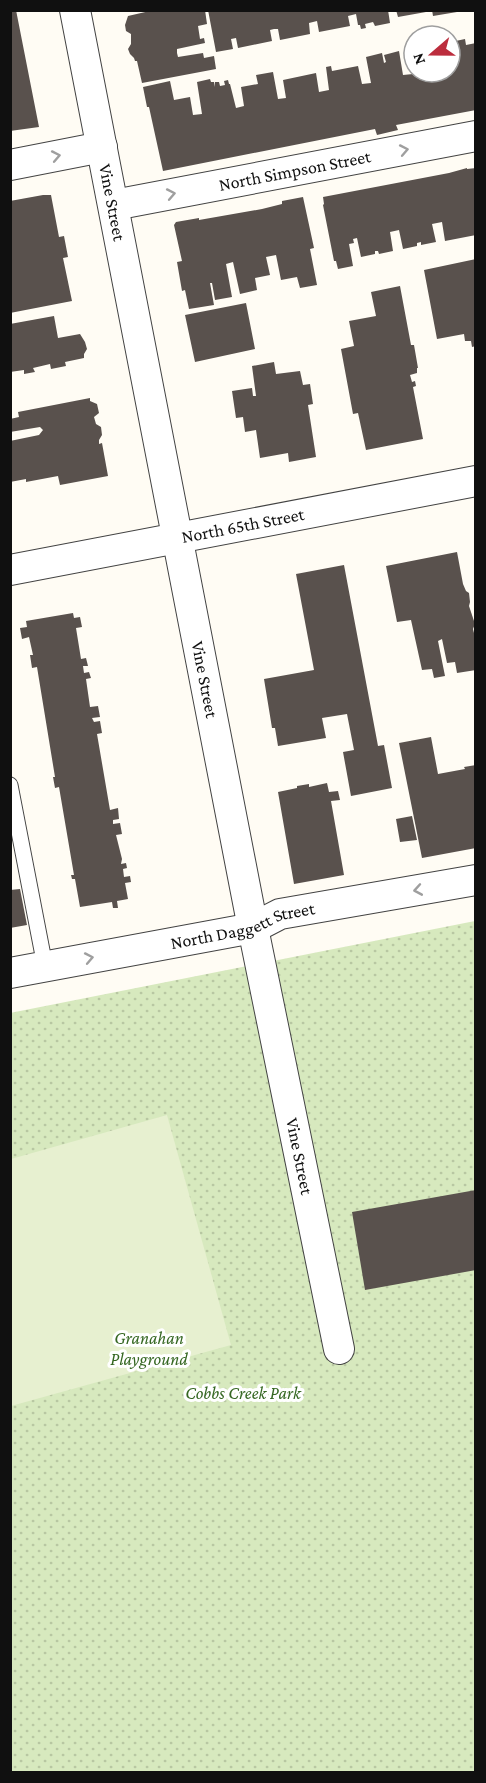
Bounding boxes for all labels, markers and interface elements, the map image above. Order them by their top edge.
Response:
north arrow [402,24,462,84]
text: N [408,51,428,67]
one-way arrow [399,144,409,157]
street label: North Simpson Street [217,146,373,195]
one-way arrow [51,150,61,163]
street label: Vine Street [95,162,130,244]
one-way arrow [166,188,176,201]
street label: North 65th Street [180,504,307,547]
street label: Vine Street [188,639,222,721]
one-way arrow [413,883,423,896]
street label: North Daggett Street [169,898,317,953]
one-way arrow [83,952,93,965]
street label: Vine Street [282,1116,317,1197]
park label: Granahan Playground [110,1328,188,1369]
park label: Cobbs Creek Park [185,1383,302,1403]

